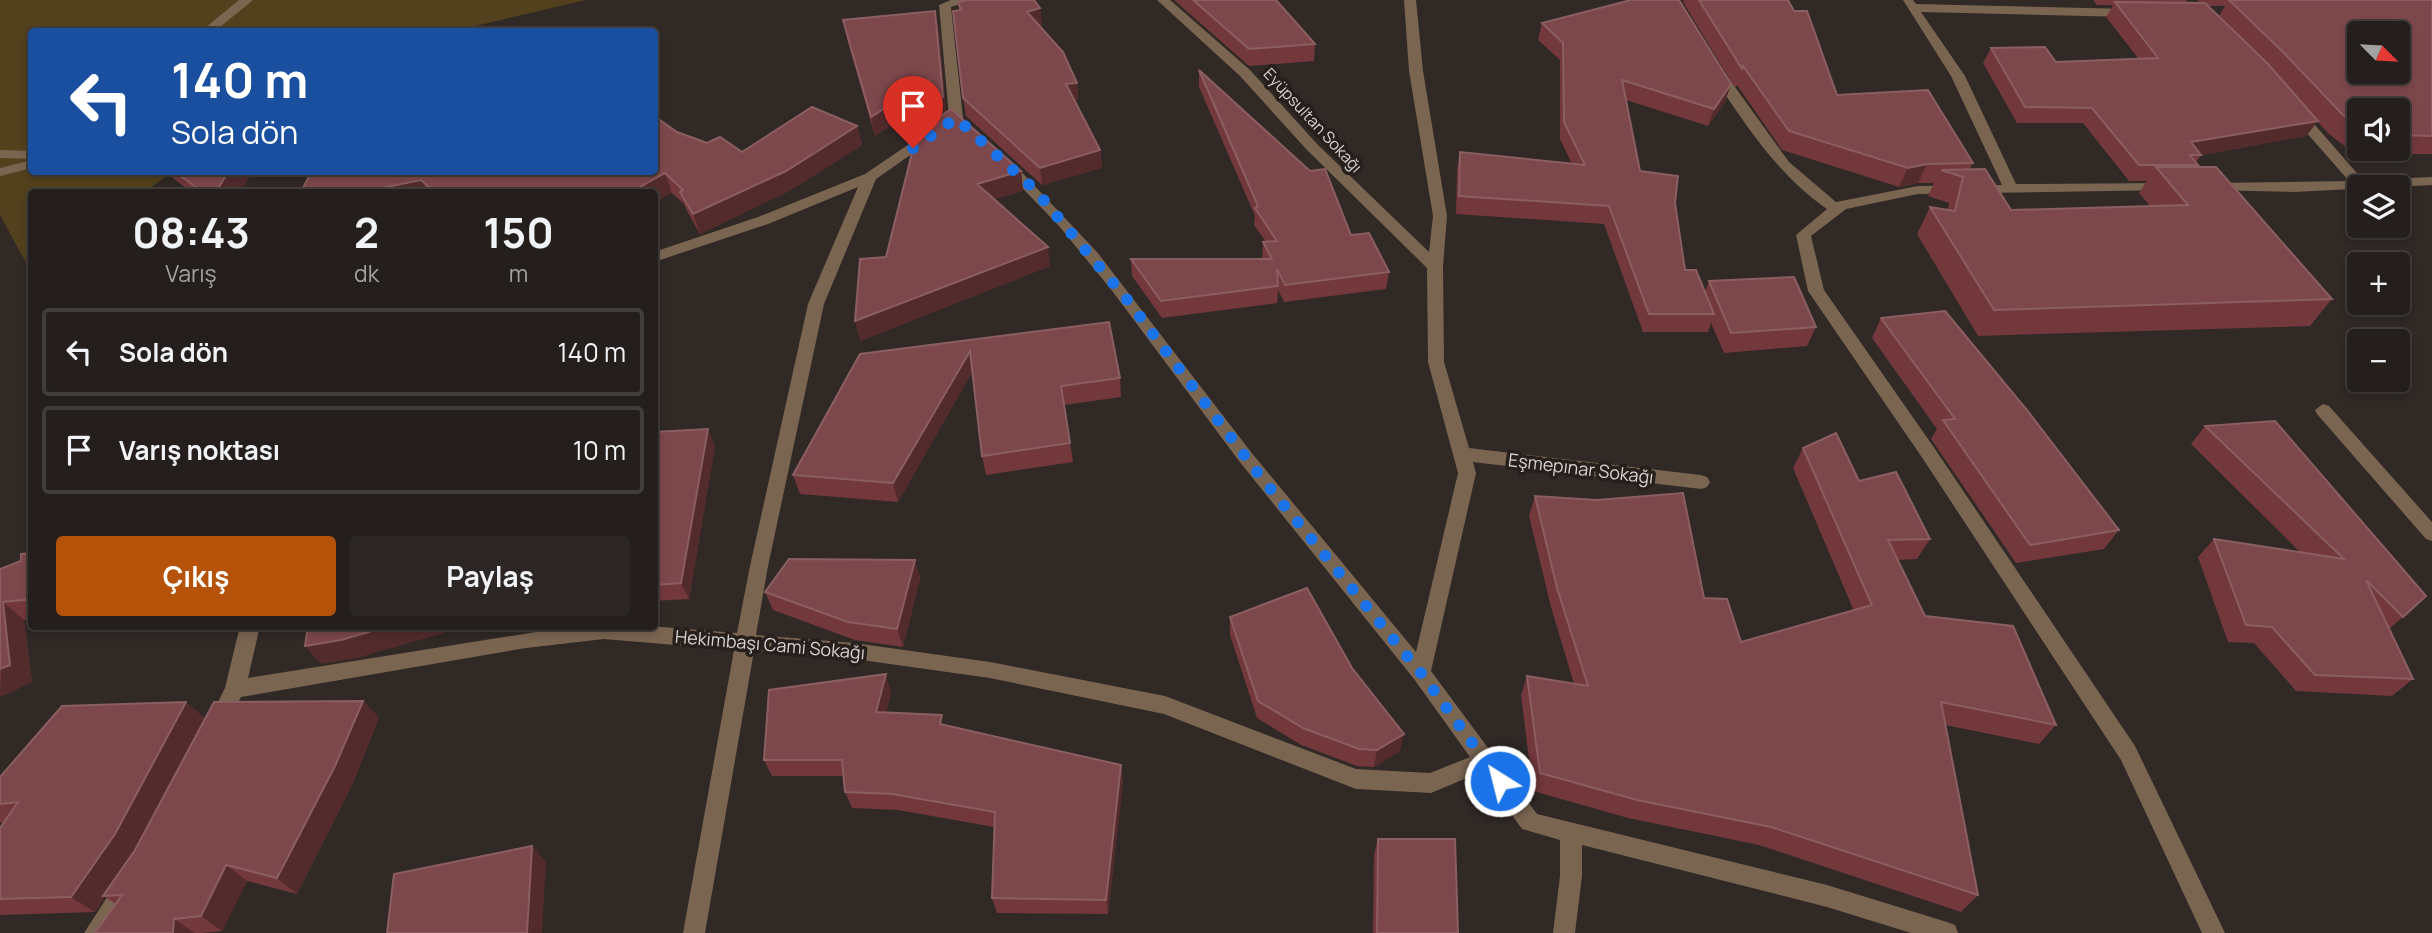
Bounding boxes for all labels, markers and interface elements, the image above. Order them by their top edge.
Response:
north arrow [2347,21,2410,84]
map controls [2347,21,2410,392]
text: 140 m [171,46,308,113]
icon: left [56,56,147,147]
street label: Eyüpsultan Sokağı [1259,63,1367,177]
pin [883,76,943,148]
icon: arrive [894,87,932,125]
button: sound [2347,98,2410,161]
text: Sola dön [171,110,298,154]
button: layers [2347,175,2410,238]
text: 08:43 [132,203,250,261]
text: 2 [354,203,379,261]
text: 150 [483,203,554,261]
button: + [2347,252,2410,315]
text: Varış [165,257,217,289]
text: dk [354,257,379,289]
text: m [509,257,528,289]
button: − [2347,329,2410,392]
icon: left [60,333,98,371]
text: Sola dön [119,334,228,370]
text: 140 m [557,334,626,370]
icon: arrive [60,431,98,469]
text: Varış noktası [119,432,280,468]
text: 10 m [573,432,626,468]
street label: Eşmepınar Sokağı [1507,447,1655,489]
button: Çıkış [56,536,336,616]
button: Paylaş [350,536,630,616]
street label: Hekimbaşı Cami Sokağı [674,624,866,664]
position arrow [1463,744,1537,818]

